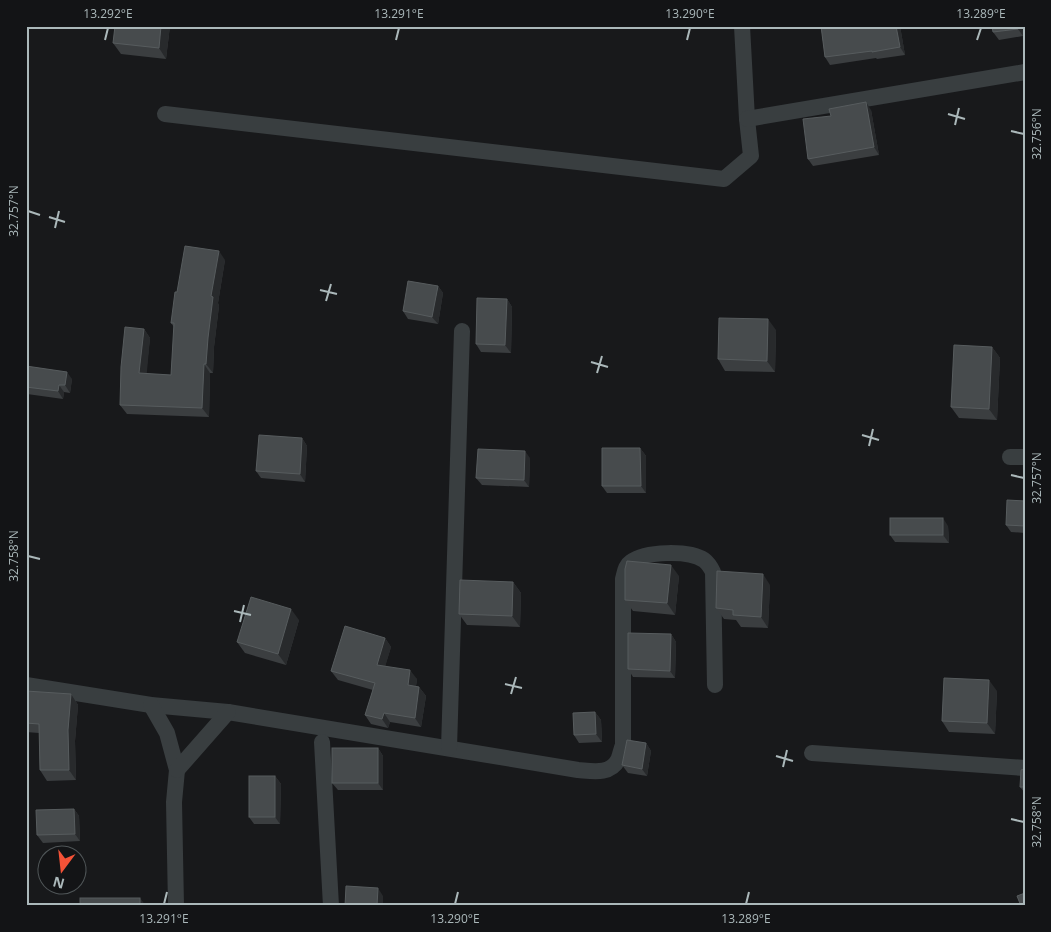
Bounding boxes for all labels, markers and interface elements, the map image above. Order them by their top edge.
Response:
text: 13.292°E [83,5,133,22]
text: 13.291°E [374,5,424,22]
text: 13.290°E [665,5,715,22]
text: 13.289°E [956,5,1006,22]
text: 32.756°N [1028,108,1045,160]
text: 32.757°N [5,185,22,237]
text: 32.757°N [1028,452,1045,504]
text: 32.758°N [5,530,22,582]
text: 32.758°N [1028,796,1045,848]
north arrow [38,844,88,894]
text: N [51,872,66,894]
text: 13.291°E [139,910,189,927]
text: 13.290°E [430,910,480,927]
text: 13.289°E [721,910,771,927]

